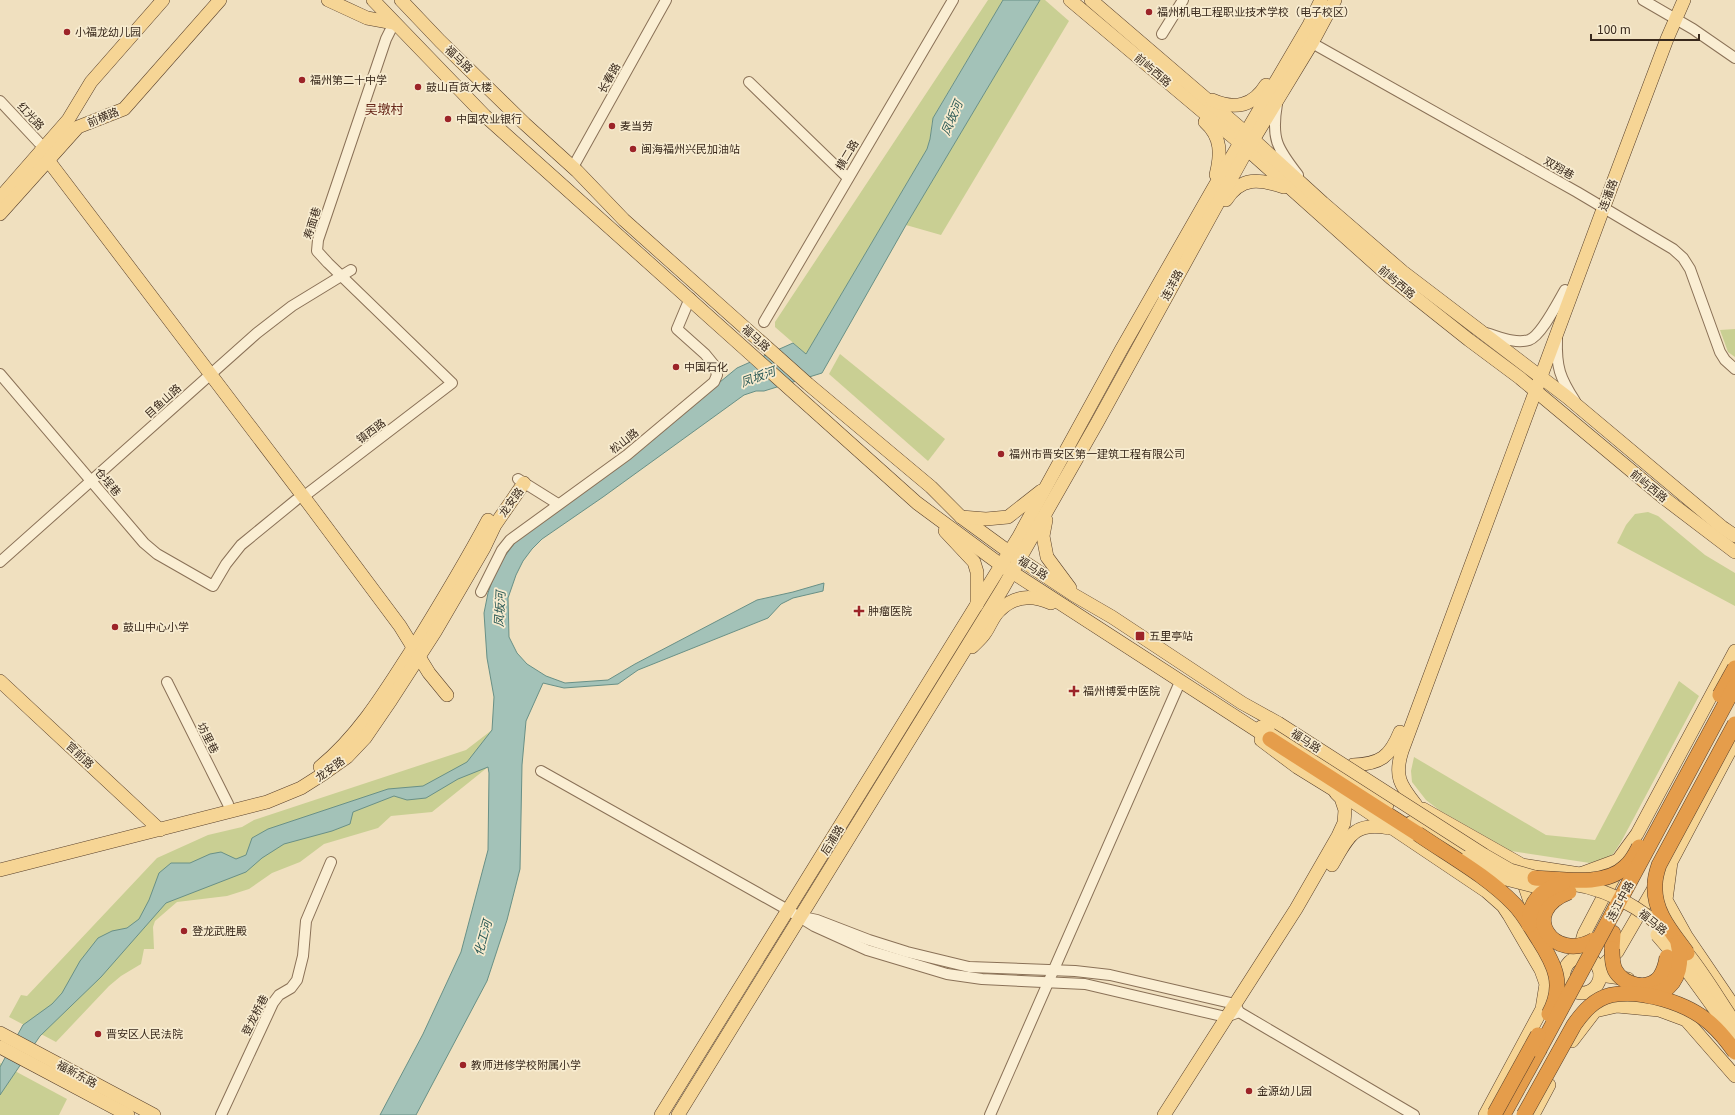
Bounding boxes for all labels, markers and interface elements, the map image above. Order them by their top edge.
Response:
place label: 福州机电工程职业技术学校（电子校区） [1157,3,1355,19]
marker: 福州机电工程职业技术学校（电子校区） [1144,7,1154,17]
scale bar [1591,16,1699,42]
text: 100 m [1597,20,1631,37]
place label: 小福龙幼儿园 [75,23,141,39]
marker: 小福龙幼儿园 [62,27,72,37]
street label: 福马路 [442,41,477,75]
street label: 前屿西路 [1132,49,1176,90]
street label: 长春路 [593,59,623,96]
place label: 福州第二十中学 [310,71,387,87]
marker: 福州第二十中学 [297,75,307,85]
place label: 鼓山百货大楼 [426,78,492,94]
marker: 鼓山百货大楼 [413,82,423,92]
water label: 凤坂河 [936,96,966,137]
street label: 红光路 [15,98,49,133]
district label: 吴墩村 [364,99,404,118]
street label: 前横路 [84,102,121,130]
place label: 中国农业银行 [456,110,522,126]
marker: 中国农业银行 [443,114,453,124]
place label: 麦当劳 [620,117,653,133]
marker: 麦当劳 [607,121,617,131]
street label: 横二路 [831,136,861,173]
place label: 闽海福州兴民加油站 [641,140,740,156]
marker: 闽海福州兴民加油站 [628,144,638,154]
street label: 双翔巷 [1541,152,1578,182]
street label: 连潘路 [1594,176,1620,213]
street label: 寿面巷 [299,205,324,241]
street label: 前屿西路 [1376,261,1420,302]
street label: 连洋路 [1156,266,1186,303]
street label: 福马路 [739,320,774,354]
place label: 中国石化 [684,358,728,374]
water label: 凤坂河 [738,361,779,390]
marker: 中国石化 [671,362,681,372]
street label: 目鱼山路 [141,380,184,421]
street label: 镇西路 [352,414,388,447]
street label: 松山路 [605,424,641,457]
place label: 福州市晋安区第一建筑工程有限公司 [1009,445,1185,461]
marker: 福州市晋安区第一建筑工程有限公司 [996,449,1006,459]
street label: 仓埕巷 [92,464,126,499]
street label: 前屿西路 [1627,465,1672,505]
street label: 龙安路 [494,483,526,519]
street label: 福马路 [1015,551,1052,583]
water label: 凤坂河 [489,589,508,627]
place label: 肿瘤医院 [868,602,912,618]
marker: 肿瘤医院 [853,605,865,617]
place label: 鼓山中心小学 [123,618,189,634]
marker: 鼓山中心小学 [110,622,120,632]
place label: 五里亭站 [1149,627,1193,643]
marker: 五里亭站 [1134,630,1146,642]
place label: 福州博爱中医院 [1083,682,1160,698]
marker: 福州博爱中医院 [1068,685,1080,697]
street label: 坊里巷 [194,719,224,756]
street label: 福马路 [1288,724,1325,756]
street label: 官前路 [63,737,98,771]
street label: 龙安路 [311,752,347,784]
street label: 后浦路 [816,821,847,858]
street label: 连江中路 [1602,877,1637,924]
street label: 福马路 [1636,905,1671,938]
water label: 化工河 [468,916,495,957]
place label: 登龙武胜殿 [192,922,247,938]
marker: 登龙武胜殿 [179,926,189,936]
street label: 登龙桥巷 [237,991,271,1038]
place label: 晋安区人民法院 [106,1025,183,1041]
marker: 晋安区人民法院 [93,1029,103,1039]
street label: 福新东路 [54,1056,101,1091]
place label: 教师进修学校附属小学 [471,1056,581,1072]
marker: 教师进修学校附属小学 [458,1060,468,1070]
place label: 金源幼儿园 [1257,1082,1312,1098]
marker: 金源幼儿园 [1244,1086,1254,1096]

